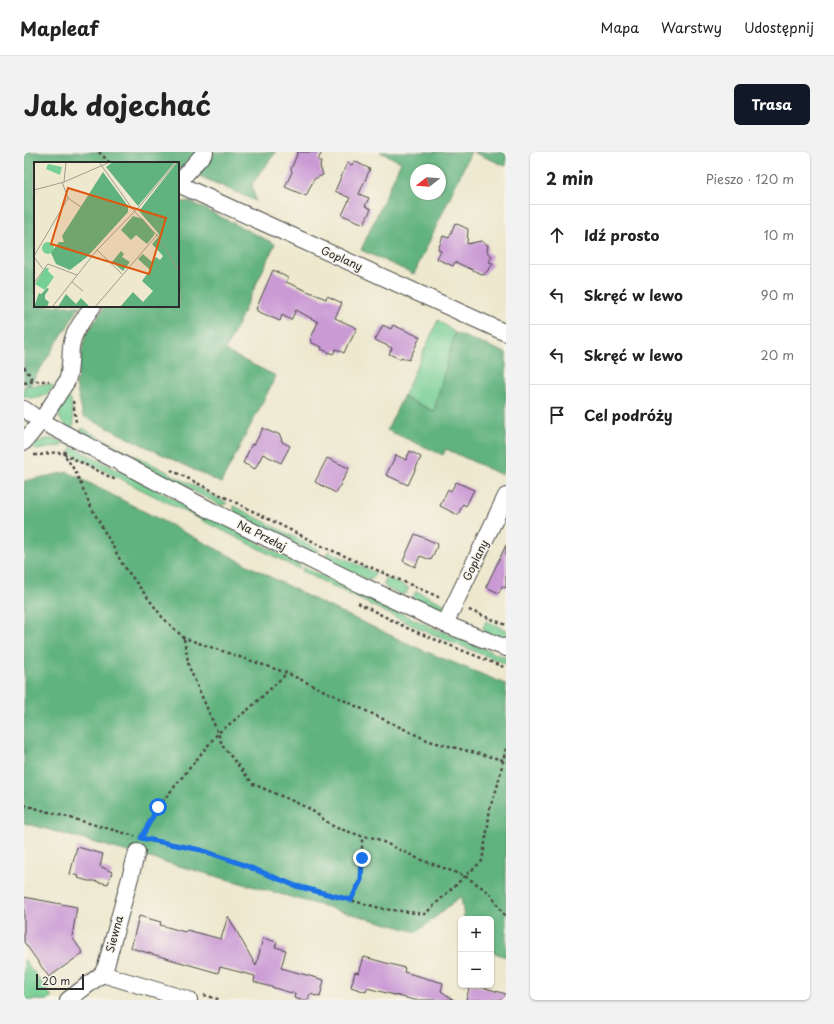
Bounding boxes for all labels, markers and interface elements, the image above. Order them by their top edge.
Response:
text: Mapleaf [20,14,98,42]
text: Mapa [601,17,639,38]
text: Warstwy [661,17,722,38]
text: Udostępnij [744,17,814,38]
text: Jak dojechać [24,83,211,126]
button: Trasa [734,84,810,125]
inset map [34,162,179,307]
north arrow [410,164,446,200]
text: 2 min [546,165,593,191]
text: Pieszo · 120 m [706,169,794,188]
text: Idź prosto [584,223,659,246]
icon: ahead [546,224,568,246]
text: 10 m [764,225,794,244]
street label: Goplany [318,241,366,275]
text: Skręć w lewo [584,283,683,306]
icon: left [546,284,568,306]
text: 90 m [761,285,794,304]
text: Skręć w lewo [584,343,683,366]
icon: left [546,344,568,366]
text: 20 m [760,345,794,364]
text: Cel podróży [584,403,672,426]
icon: arrive [546,404,568,426]
street label: Na Przełaj [234,515,290,555]
street label: Goplany [458,537,492,583]
route start [149,798,167,816]
route end [353,849,371,867]
street label: Siewna [101,913,127,955]
map controls [458,916,494,988]
button: + [458,916,494,952]
button: − [458,952,494,988]
scale bar [36,972,84,991]
text: 20 m [42,972,70,989]

